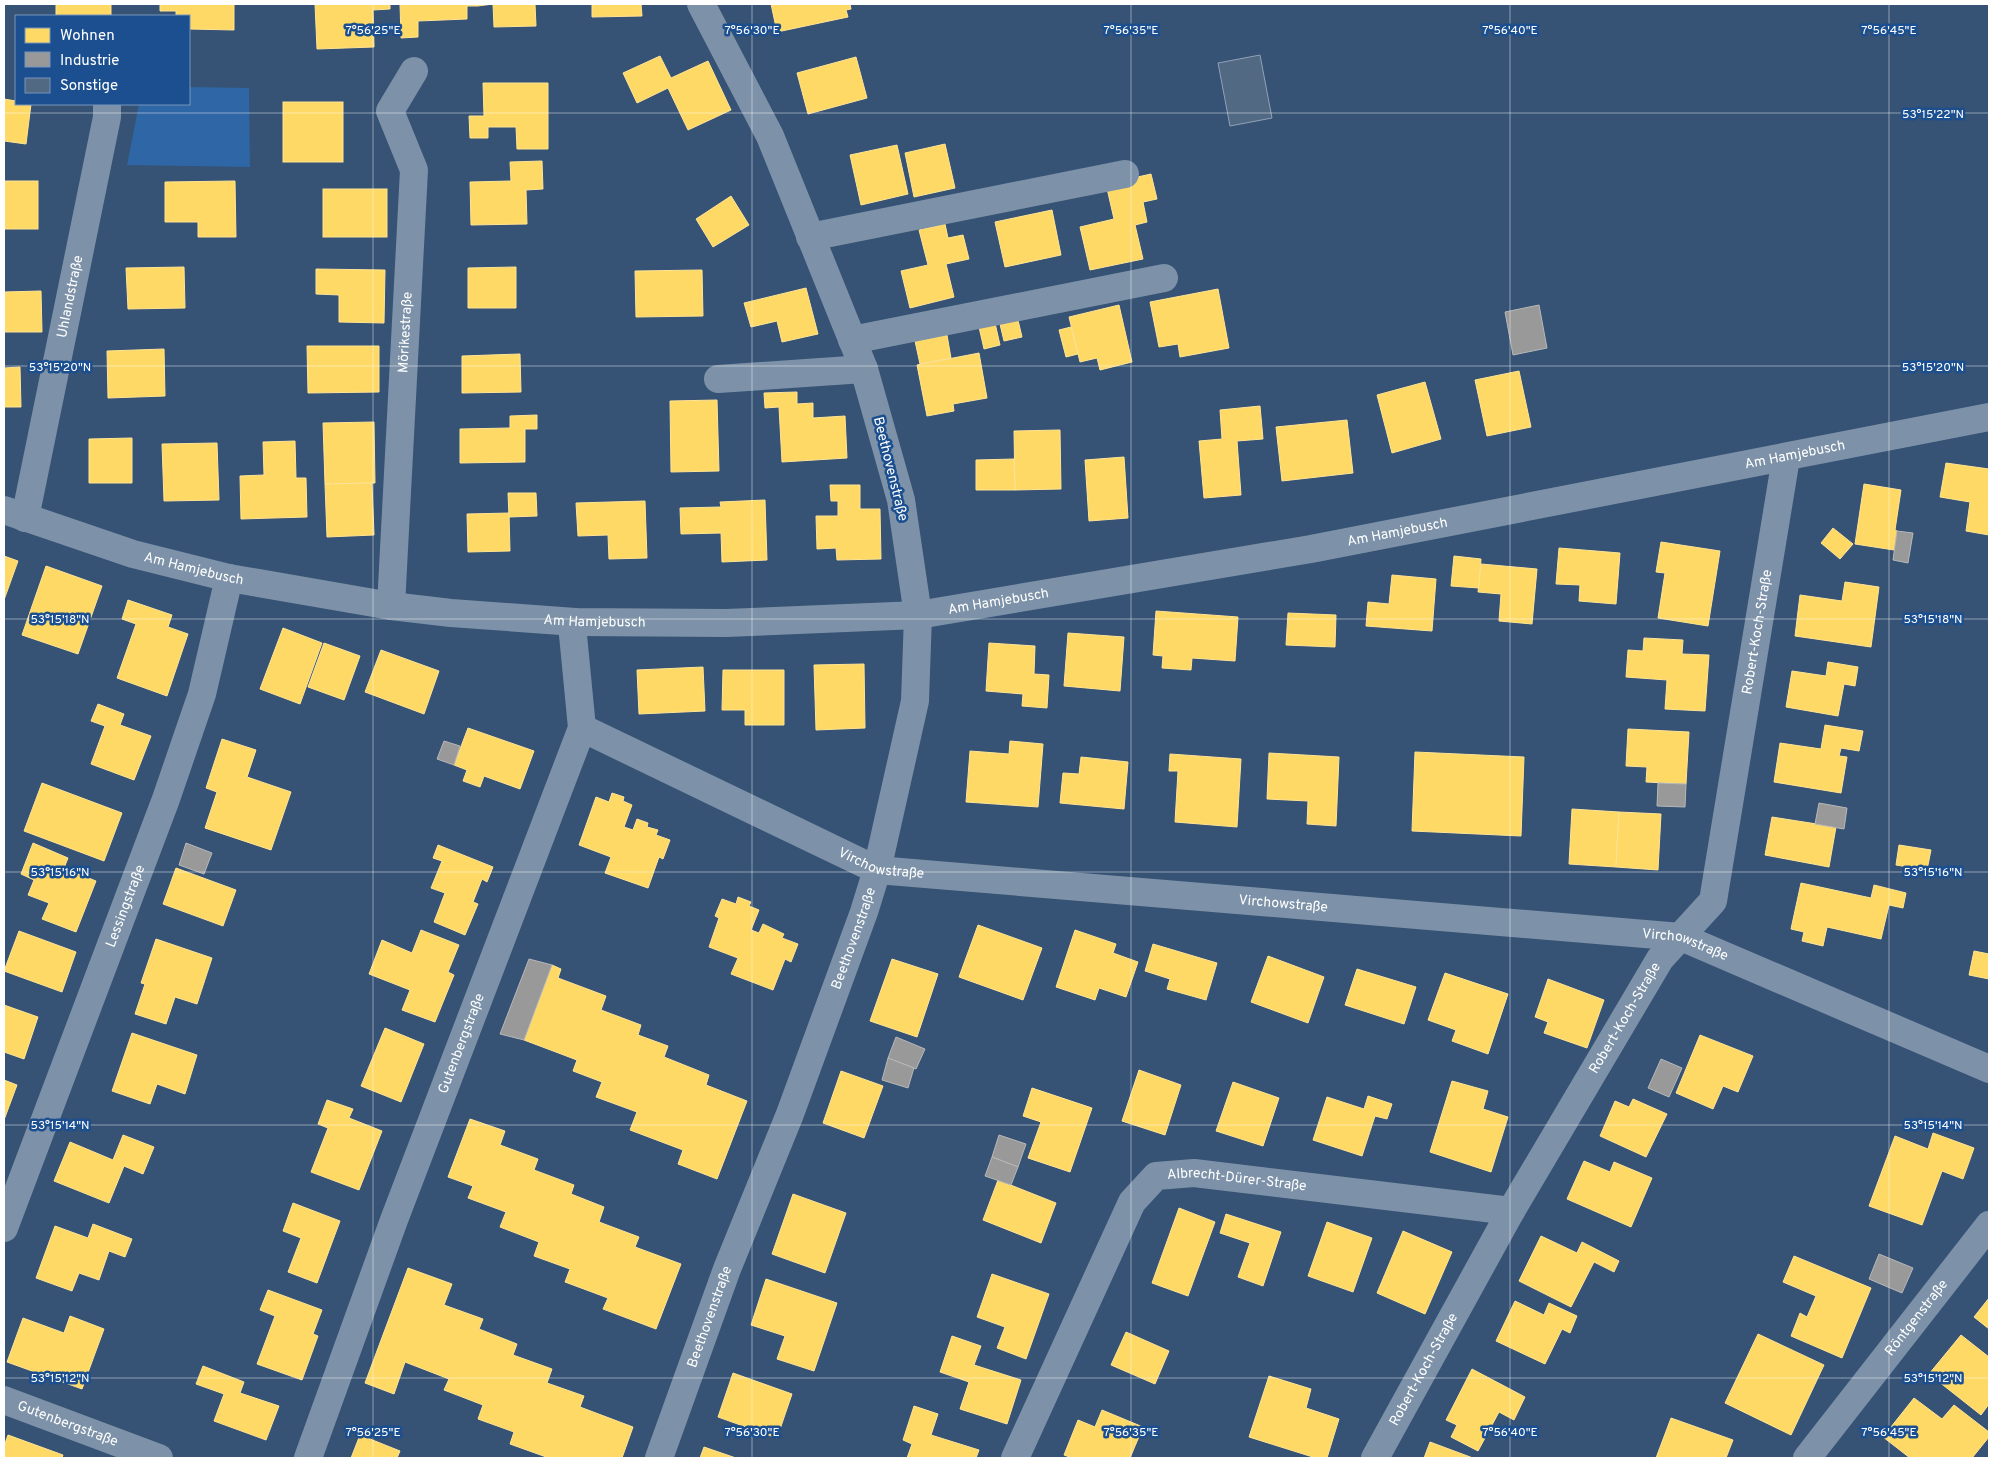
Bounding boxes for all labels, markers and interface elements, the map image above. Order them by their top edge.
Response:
legend [15,15,190,105]
text: 7°56'25"E [345,23,401,39]
text: 7°56'30"E [724,23,780,39]
text: 7°56'35"E [1103,23,1159,39]
text: 7°56'40"E [1482,23,1538,39]
text: 7°56'45"E [1861,23,1917,39]
text: Wohnen [60,27,115,46]
text: Industrie [60,52,119,71]
text: Sonstige [60,77,118,96]
text: 53°15'22"N [1902,107,1964,123]
street label: Uhlandstraße [54,254,87,339]
street label: Mörikestraße [395,291,416,374]
text: 53°15'20"N [29,360,91,376]
text: 53°15'20"N [1902,360,1964,376]
street label: Beethovenstraße [869,415,911,523]
street label: Am Hamjebusch [1743,437,1847,473]
street label: Am Hamjebusch [1346,514,1449,550]
street label: Am Hamjebusch [142,549,245,589]
street label: Robert-Koch-Straße [1739,568,1776,696]
street label: Am Hamjebusch [947,585,1050,618]
street label: Am Hamjebusch [543,611,646,631]
text: 53°15'18"N [30,612,90,628]
text: 53°15'18"N [1903,612,1963,628]
street label: Virchowstraße [835,844,925,882]
street label: Lessingstraße [102,863,149,950]
text: 53°15'16"N [30,865,90,881]
text: 53°15'16"N [1903,865,1963,881]
street label: Beethovenstraße [828,885,880,992]
street label: Virchowstraße [1238,892,1329,916]
street label: Virchowstraße [1641,925,1731,965]
street label: Robert-Koch-Straße [1586,959,1665,1077]
street label: Gutenbergstraße [435,991,488,1096]
text: 53°15'14"N [30,1118,90,1134]
text: 53°15'14"N [1903,1118,1963,1134]
street label: Albrecht-Dürer-Straße [1166,1164,1307,1195]
street label: Beethovenstraße [684,1264,736,1370]
street label: Röntgenstraße [1881,1276,1952,1359]
street label: Robert-Koch-Straße [1386,1310,1462,1429]
text: 53°15'12"N [30,1371,90,1387]
text: 53°15'12"N [1903,1371,1963,1387]
street label: Gutenbergstraße [15,1397,120,1450]
text: 7°56'25"E [345,1425,401,1441]
text: 7°56'30"E [724,1425,780,1441]
text: 7°56'35"E [1103,1425,1159,1441]
text: 7°56'40"E [1482,1425,1538,1441]
text: 7°56'45"E [1861,1425,1917,1441]

